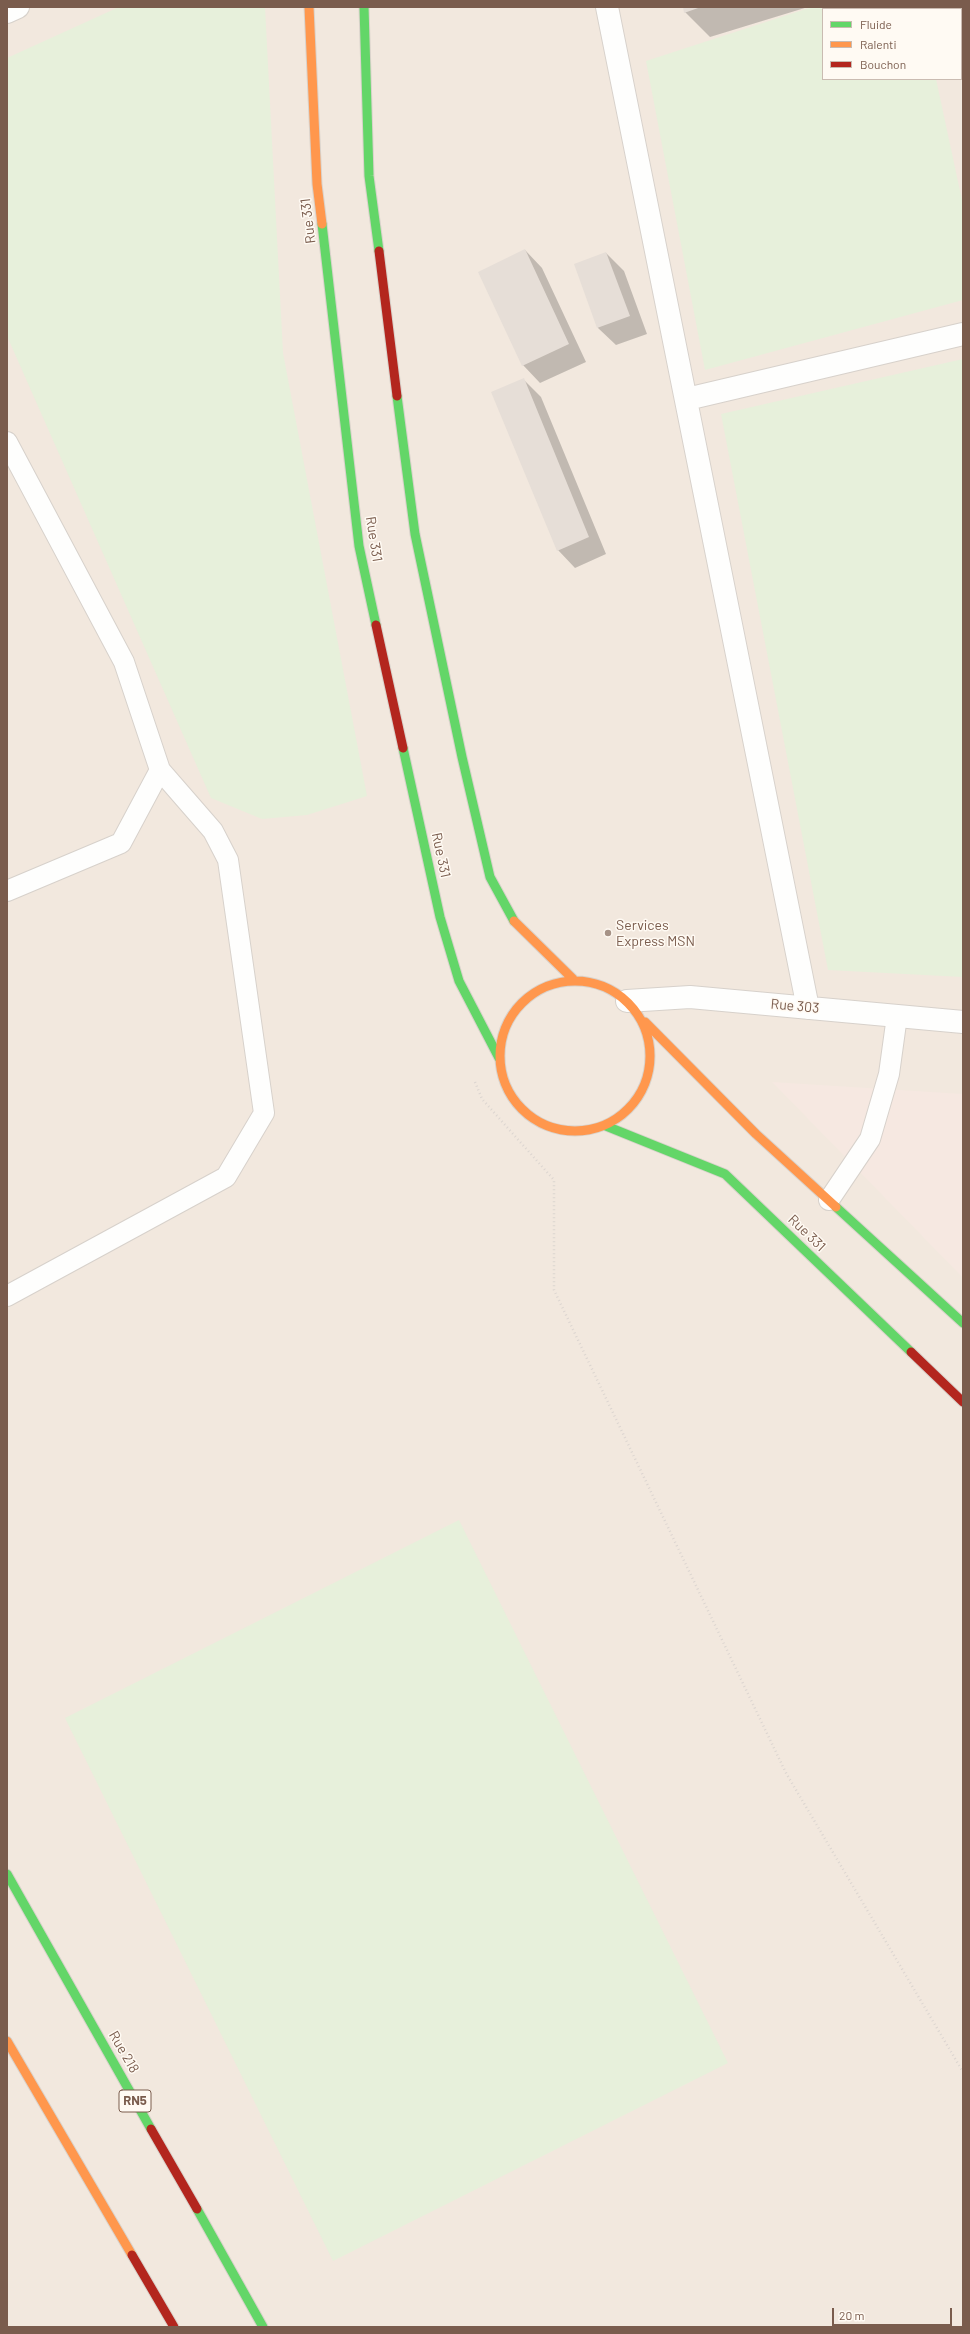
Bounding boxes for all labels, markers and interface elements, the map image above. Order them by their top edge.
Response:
legend [822,8,962,80]
text: Fluide [860,17,892,31]
text: Ralenti [860,37,897,51]
text: Bouchon [860,57,906,71]
street label: Rue 331 [297,197,319,245]
street label: Rue 331 [362,515,386,563]
street label: Rue 331 [428,831,454,879]
place label: Services Express MSN [616,917,695,950]
marker: Services Express MSN [603,928,613,938]
street label: Rue 303 [770,996,820,1016]
street label: Rue 331 [785,1211,829,1255]
street label: Rue 218 [105,2028,143,2076]
road number: RN5 [119,2090,151,2112]
scale bar [834,2300,954,2326]
text: 20 m [839,2308,865,2322]

